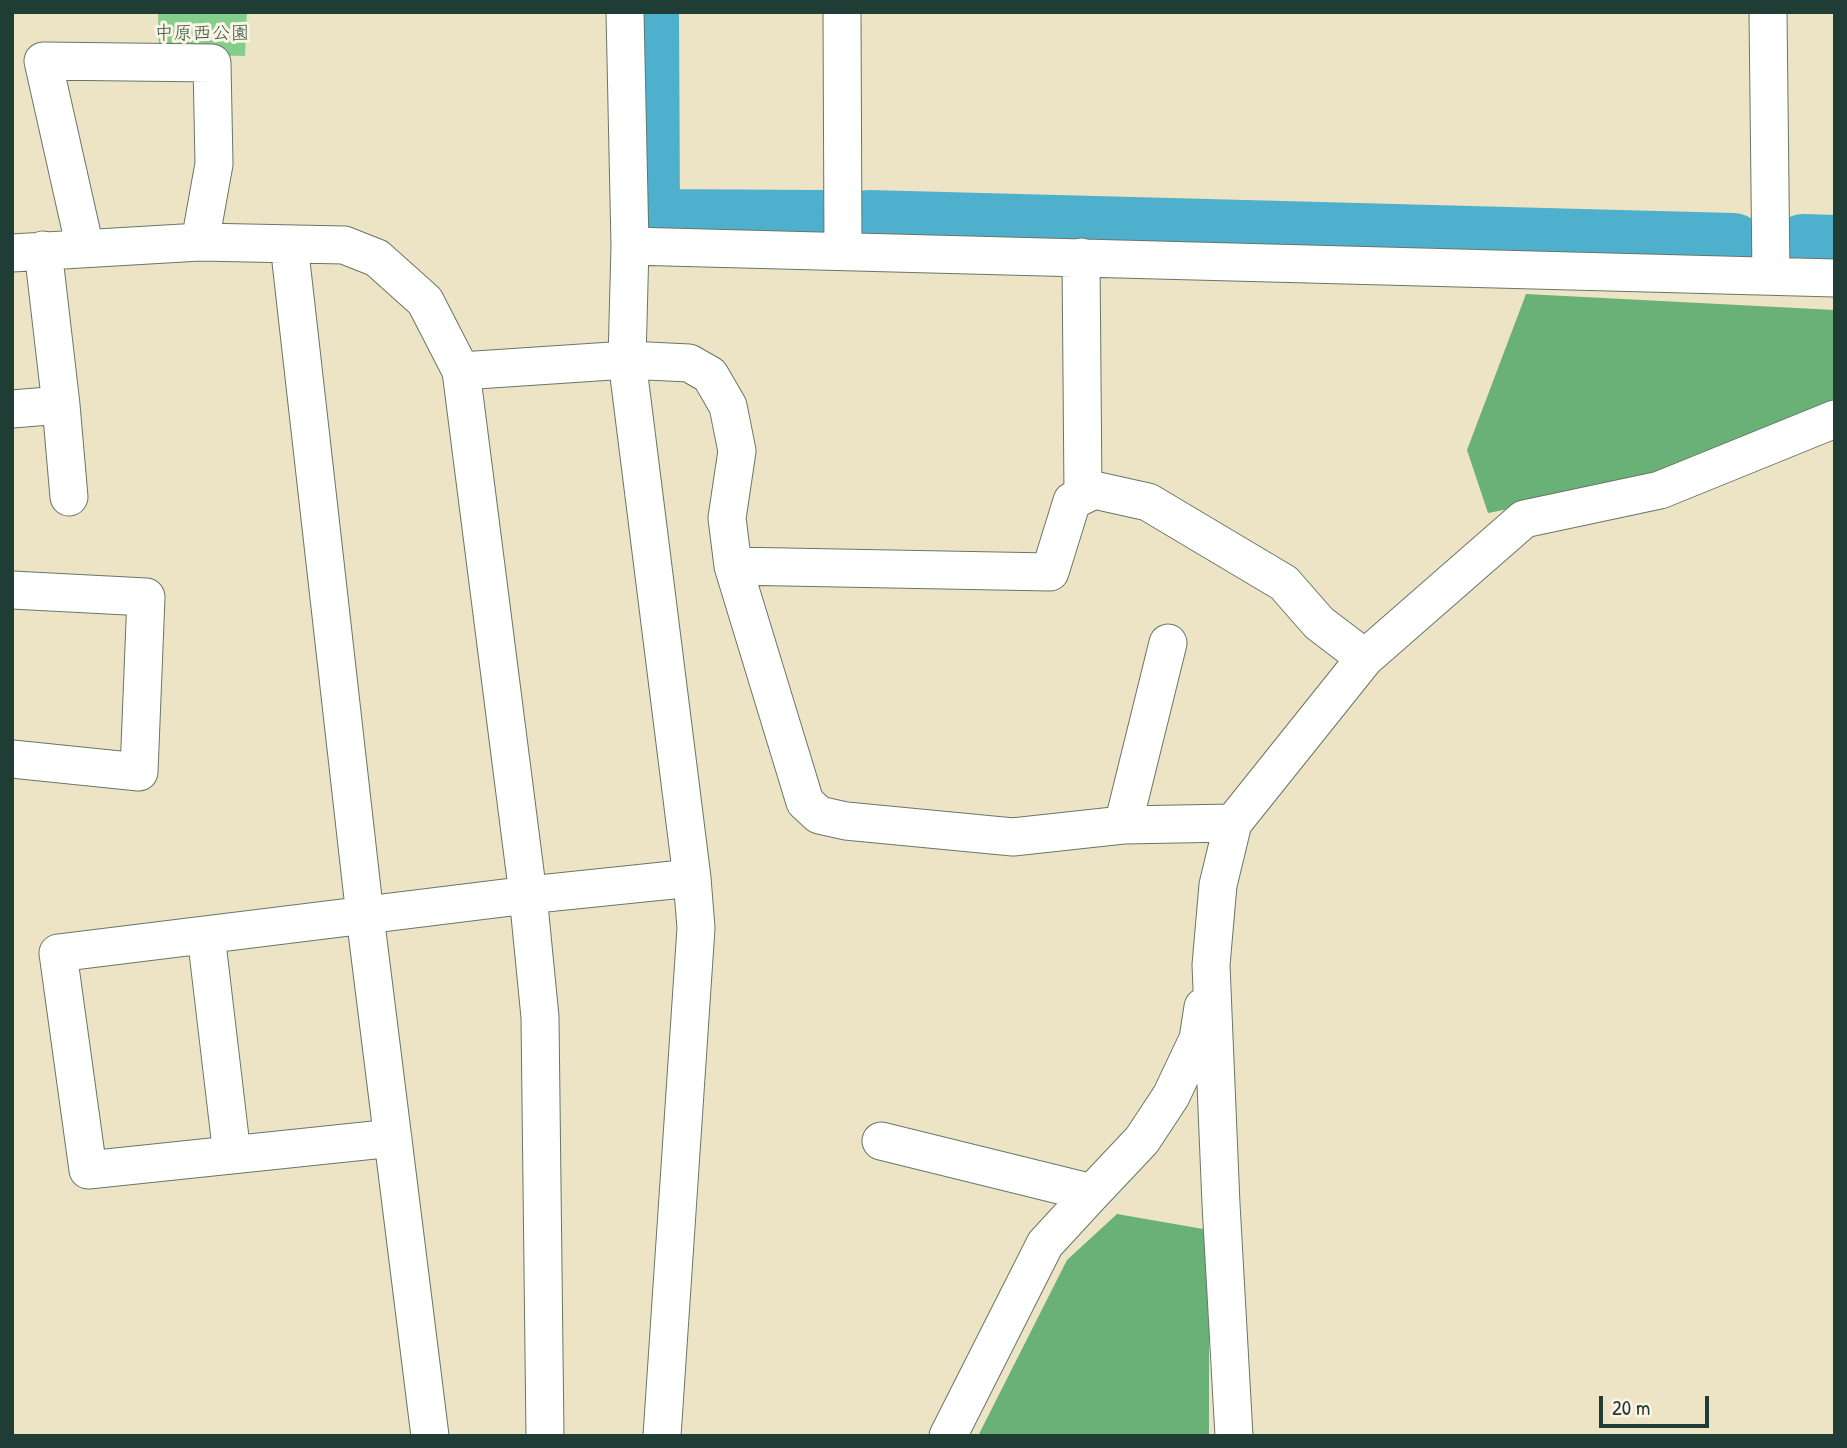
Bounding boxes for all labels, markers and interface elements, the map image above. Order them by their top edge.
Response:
park label: 中原西公園 [155,23,249,45]
scale bar [1602,1382,1712,1426]
text: 20 m [1612,1393,1650,1422]

